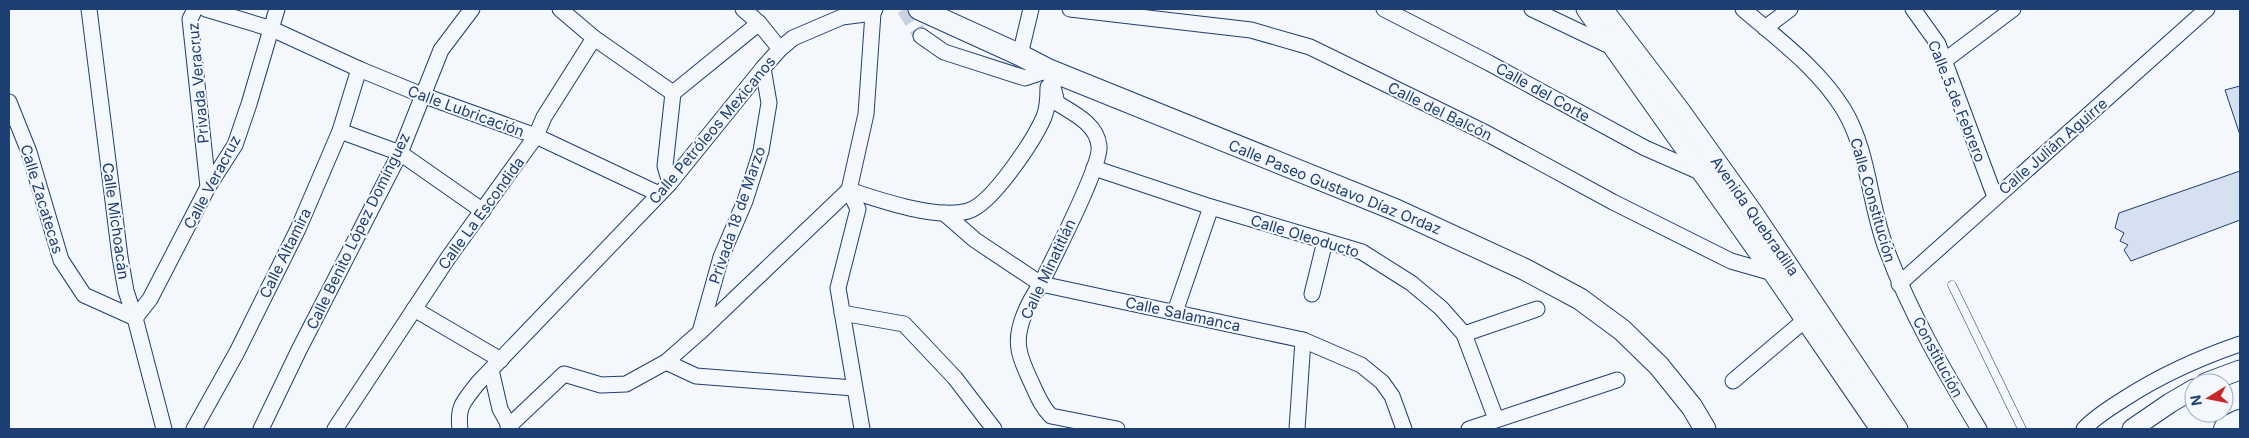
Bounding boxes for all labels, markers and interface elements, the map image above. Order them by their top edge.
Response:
street label: Privada Veracruz [183,22,213,144]
street label: Calle 5 de Febrero [1924,37,1990,165]
street label: Calle Petróleos Mexicanos [645,52,780,208]
street label: Calle del Corte [1493,58,1593,126]
street label: Calle del Balcón [1385,78,1495,144]
street label: Calle Lubricación [405,81,527,141]
street label: Calle Julián Aguirre [1995,94,2111,198]
street label: Calle Benito López Domínguez [302,129,414,333]
street label: Calle Veracruz [179,132,245,232]
street label: Calle Paseo Gustavo Díaz Ordaz [1226,135,1444,239]
street label: Calle Constitución [1846,136,1900,264]
street label: Calle Zacatecas [16,142,68,256]
street label: Privada 18 de Marzo [705,144,769,286]
street label: Calle La Escondida [434,153,528,273]
street label: Avenida Quebradilla [1707,153,1803,279]
street label: Calle Michoacán [98,161,134,281]
street label: Calle Altamira [255,205,315,301]
street label: Calle Oleoducto [1248,210,1362,262]
street label: Calle Minatitlán [1016,216,1080,322]
street label: Calle Salamanca [1124,293,1242,335]
street label: Constitución [1909,313,1967,401]
north arrow [2184,373,2234,423]
text: N [2186,394,2205,407]

